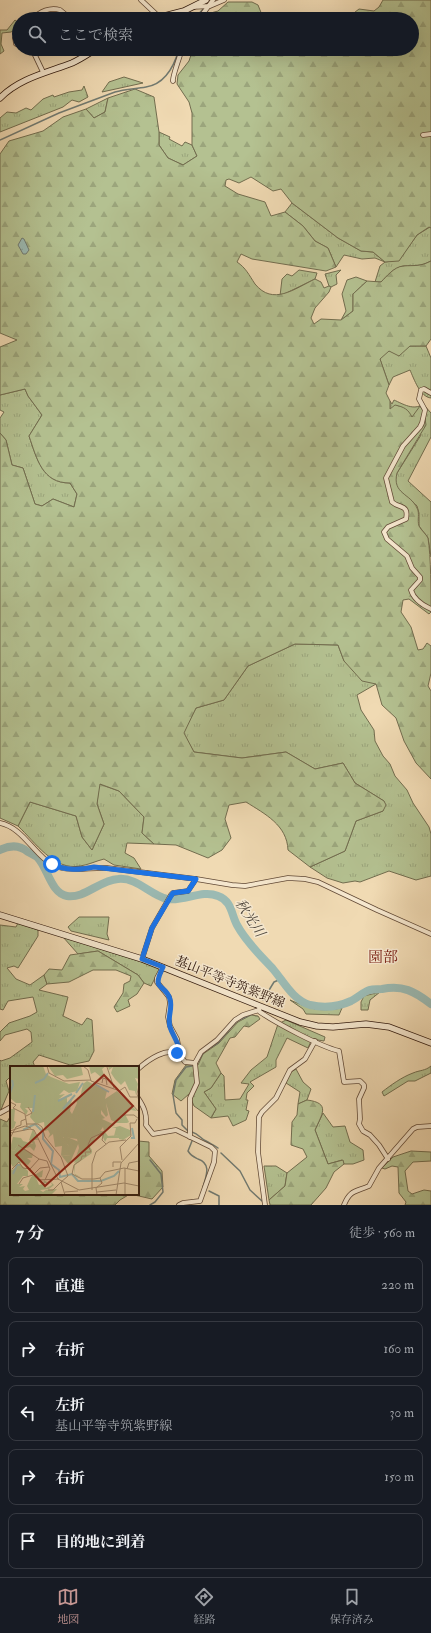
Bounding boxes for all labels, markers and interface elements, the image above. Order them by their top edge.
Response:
search box [12,12,419,56]
icon: search [26,23,48,45]
text: ここで検索 [58,26,133,45]
route start [43,855,61,873]
water label: 秋光川 [231,896,270,942]
district label: 園部 [368,948,398,967]
street label: 基山平等寺筑紫野線 [173,953,287,1011]
route end [168,1044,186,1062]
inset map [10,1066,139,1195]
text: 7 分 [16,1223,44,1244]
text: 徒歩 · 560 m [349,1225,415,1241]
icon: ahead [17,1274,39,1296]
text: 直進 [55,1277,85,1296]
text: 220 m [381,1277,414,1293]
icon: right [17,1338,39,1360]
text: 右折 [55,1341,85,1360]
text: 160 m [383,1341,414,1357]
text: 左折 [55,1396,85,1415]
icon: left [17,1402,39,1424]
text: 30 m [390,1405,414,1421]
text: 基山平等寺筑紫野線 [55,1418,172,1434]
icon: right [17,1466,39,1488]
text: 右折 [55,1469,85,1488]
text: 150 m [384,1469,414,1485]
icon: arrive [17,1530,39,1552]
text: 目的地に到着 [55,1533,145,1552]
tab: 地図 [57,1586,79,1626]
tab: 経路 [193,1586,215,1626]
tab: 保存済み [330,1586,374,1626]

